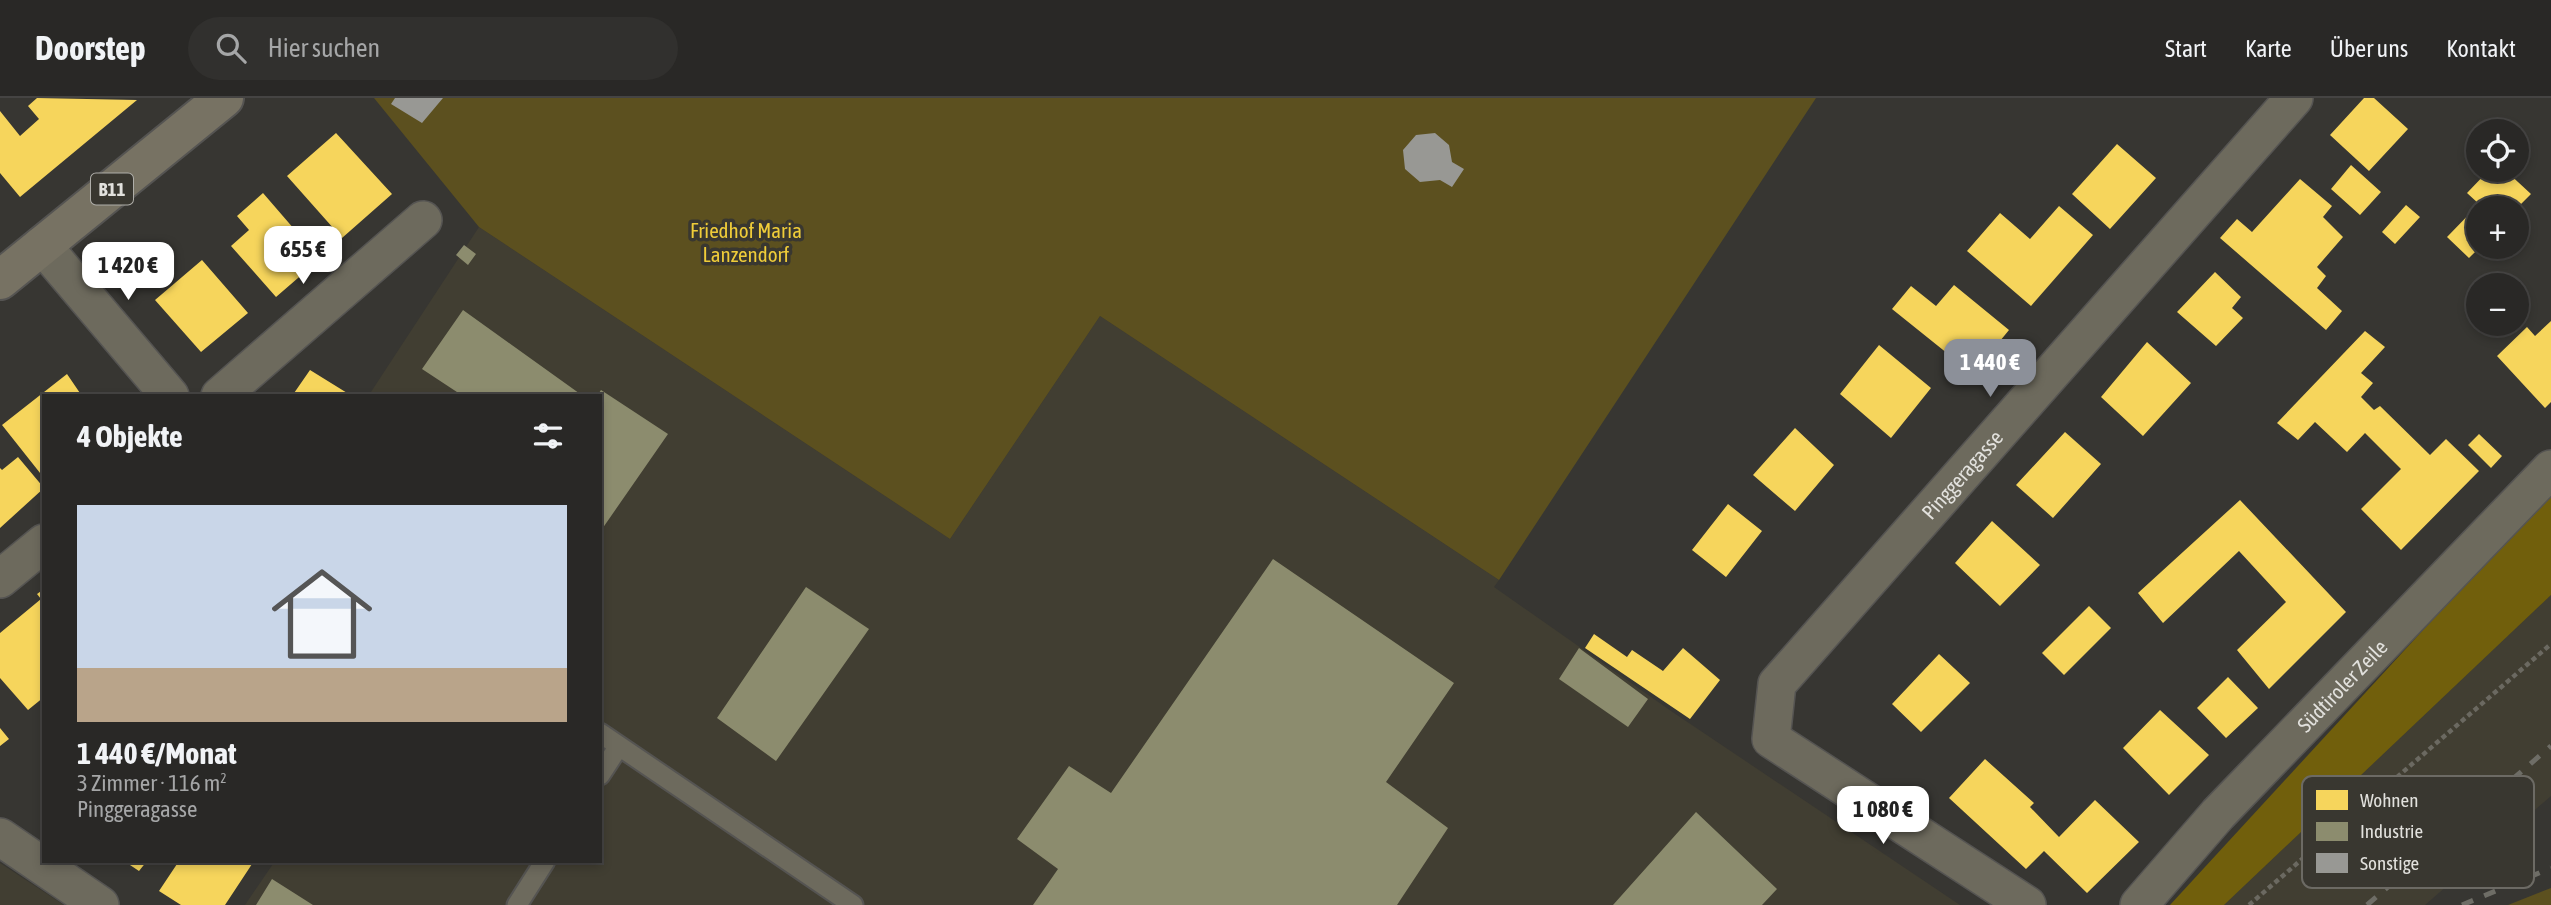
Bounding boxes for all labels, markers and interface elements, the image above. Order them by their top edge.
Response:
search box [188,17,678,80]
text: Doorstep [35,29,146,67]
icon: search [212,29,250,67]
text: Hier suchen [268,33,380,63]
text: Start [2165,35,2207,62]
text: Karte [2245,35,2292,62]
text: Über uns [2330,35,2408,62]
text: Kontakt [2446,35,2516,62]
map controls [2466,119,2529,336]
button: locate [2466,119,2529,182]
road number: B11 [91,174,133,204]
button: + [2466,196,2529,259]
park label: Friedhof Maria Lanzendorf [690,218,802,266]
pin: 655 € [254,226,352,286]
text: 655 € [280,236,326,262]
pin: 1 420 € [63,242,193,302]
text: 1 420 € [98,252,158,278]
button: − [2466,273,2529,336]
pin: 1 440 € [1925,340,2055,399]
text: 1 440 € [1960,349,2020,375]
icon: filters [529,417,567,455]
text: 4 Objekte [77,419,183,453]
street label: Pinggeragasse [1917,425,2007,524]
icon: home [259,551,385,677]
street label: Südtiroler Zeile [2292,635,2392,737]
text: 1 440 €/Monat [77,736,237,770]
text: 3 Zimmer · 116 m² [77,770,227,796]
legend [2302,776,2534,888]
pin: 1 080 € [1818,786,1948,846]
text: Wohnen [2360,789,2418,811]
text: Pinggeragasse [77,796,197,822]
text: 1 080 € [1853,796,1913,822]
text: Industrie [2360,820,2423,842]
text: Sonstige [2360,852,2419,874]

